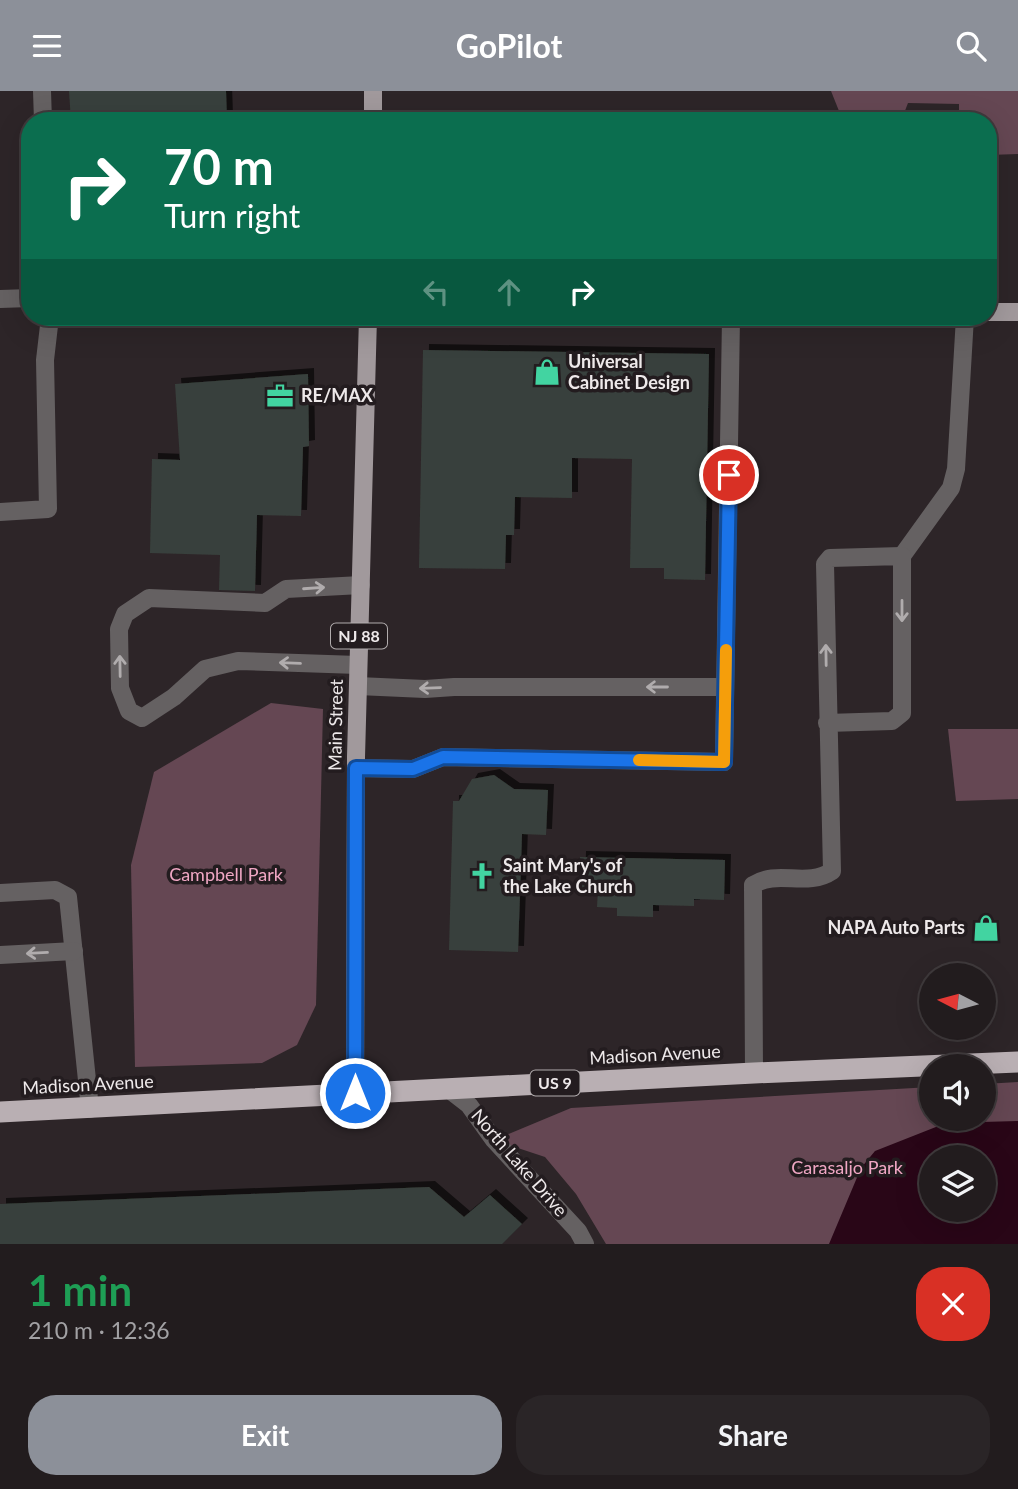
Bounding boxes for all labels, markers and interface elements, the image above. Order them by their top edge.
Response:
text: GoPilot [456,26,562,65]
icon: menu [28,27,66,65]
icon: search [952,27,990,65]
text: 70 m [164,137,274,195]
icon: right [49,140,140,231]
text: Turn right [164,196,300,235]
icon: left [417,273,455,311]
icon: ahead [490,273,528,311]
icon: right [563,273,601,311]
place label: Universal Cabinet Design [568,350,690,393]
shop icon: Universal Cabinet Design [532,357,562,387]
office icon: RE/MAX [265,381,295,411]
place label: RE/MAX [301,384,374,406]
pin [699,445,759,505]
icon: arrive [710,456,748,494]
one-way arrow [302,581,325,594]
one-way arrow [895,600,909,623]
road number: NJ 88 [331,623,387,649]
one-way arrow [819,644,833,667]
one-way arrow [113,655,126,678]
one-way arrow [279,656,302,669]
street label: Main Street [323,678,347,771]
one-way arrow [646,680,669,694]
one-way arrow [419,682,442,695]
place label: Saint Mary's of the Lake Church [503,854,633,897]
church icon: Saint Mary's of the Lake Church [467,861,497,891]
park label: Campbell Park [169,863,284,885]
shop icon: NAPA Auto Parts [971,913,1001,943]
place label: NAPA Auto Parts [828,916,965,938]
one-way arrow [26,947,49,960]
north arrow [919,963,996,1039]
map controls [919,963,996,1222]
street label: Madison Avenue [589,1040,721,1068]
button: sound [919,1054,996,1131]
position arrow [318,1056,392,1130]
street label: Madison Avenue [22,1070,154,1098]
road number: US 9 [530,1071,580,1095]
street label: North Lake Drive [467,1104,572,1221]
button: layers [919,1145,996,1222]
park label: Carasaljo Park [791,1156,904,1178]
text: 1 min [28,1265,132,1315]
button: close [916,1267,990,1341]
text: 210 m · 12:36 [28,1316,170,1344]
button: Exit [28,1395,502,1475]
button: Share [516,1395,990,1475]

